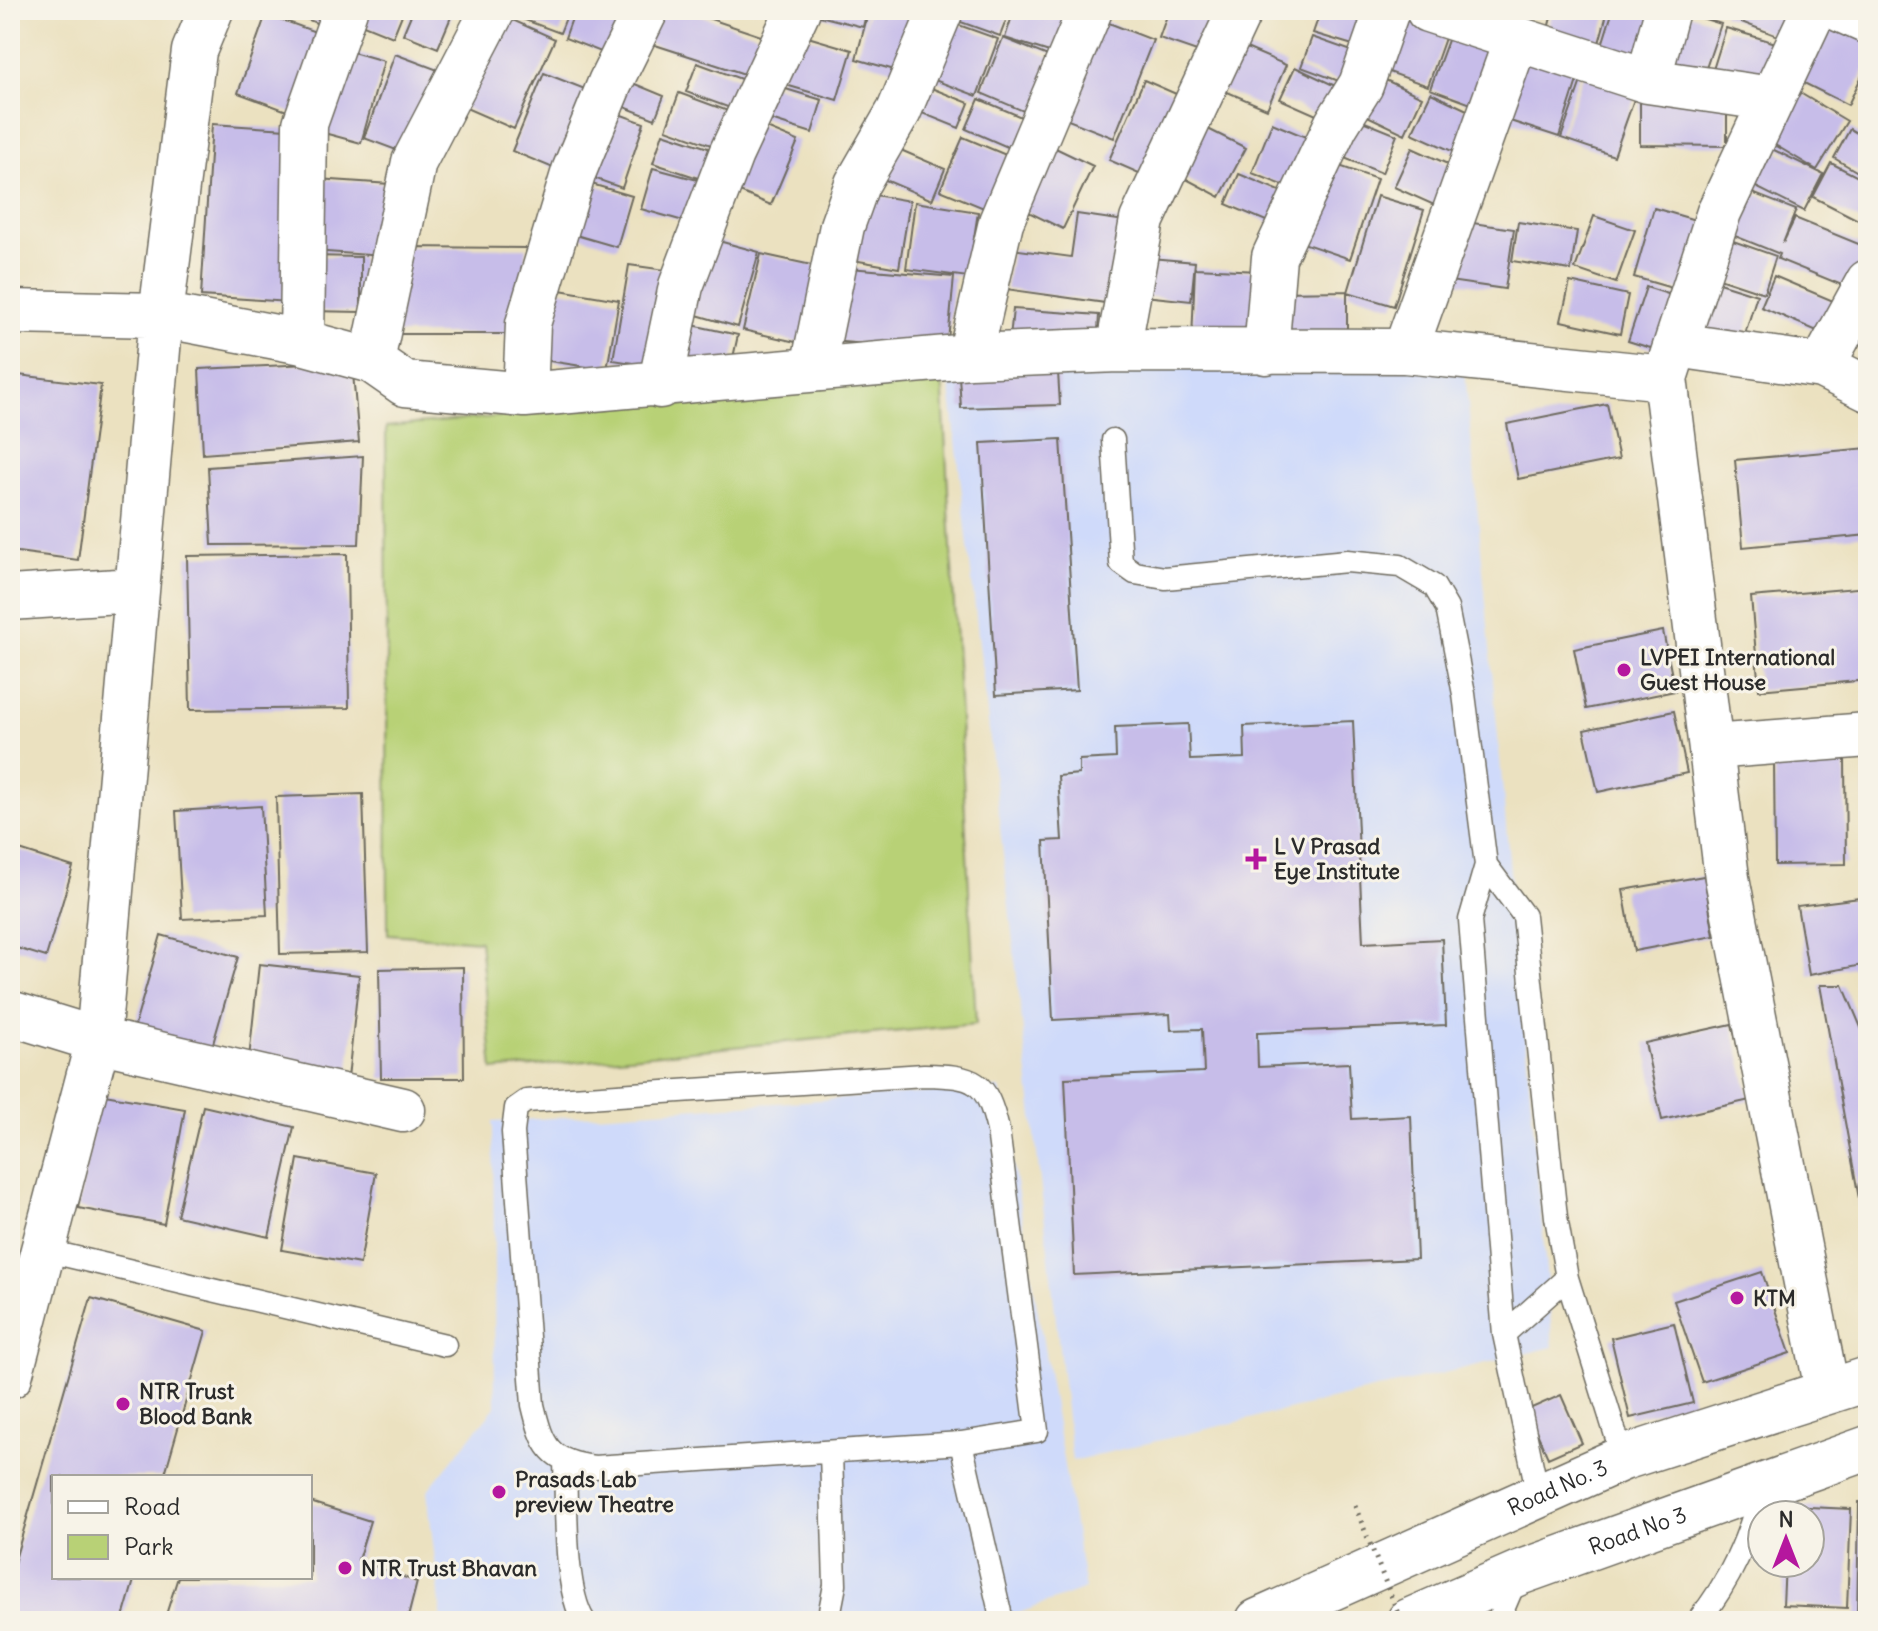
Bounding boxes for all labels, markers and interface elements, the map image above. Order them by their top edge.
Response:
place label: LVPEI International Guest House [1640,643,1835,696]
marker: LVPEI International Guest House [1615,661,1633,679]
place label: L V Prasad Eye Institute [1274,832,1400,885]
marker: L V Prasad Eye Institute [1245,848,1267,870]
place label: KTM [1753,1284,1796,1312]
marker: KTM [1728,1289,1746,1307]
place label: NTR Trust Blood Bank [139,1377,252,1430]
marker: NTR Trust Blood Bank [114,1395,132,1413]
street label: Road No. 3 [1503,1453,1612,1522]
place label: Prasads Lab preview Theatre [515,1465,674,1518]
legend [52,1475,312,1579]
marker: Prasads Lab preview Theatre [490,1483,508,1501]
text: Road [124,1491,180,1521]
north arrow [1746,1499,1826,1579]
street label: Road No 3 [1585,1500,1690,1561]
text: N [1778,1505,1794,1533]
text: Park [124,1531,174,1561]
place label: NTR Trust Bhavan [361,1554,537,1582]
marker: NTR Trust Bhavan [336,1559,354,1577]

